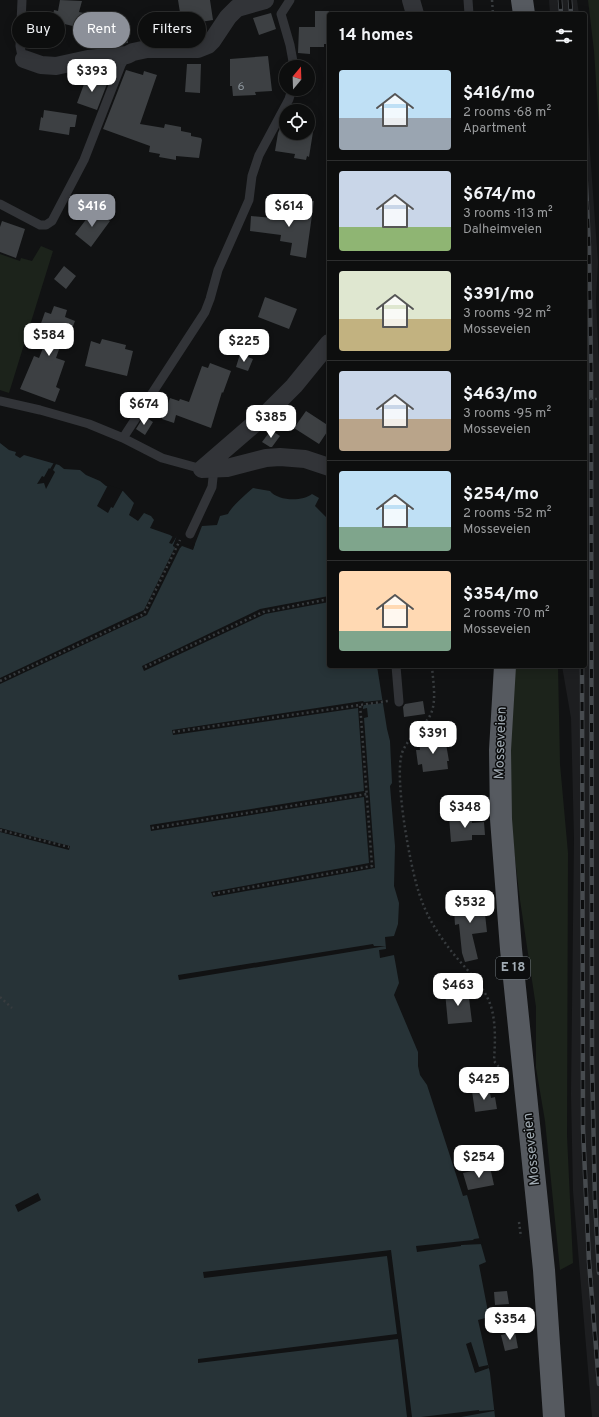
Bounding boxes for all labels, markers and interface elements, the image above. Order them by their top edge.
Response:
chip: Buy [12,12,65,48]
chip: Rent [73,12,130,48]
chip: Filters [138,12,206,48]
text: 14 homes [339,25,413,47]
icon: filters [553,25,575,47]
pin: $393 [68,59,116,93]
north arrow [279,60,315,96]
map controls [279,60,315,140]
text: $393 [76,64,108,80]
house number: 6 [237,79,245,95]
text: $416/mo [463,83,535,105]
icon: home [371,86,419,134]
button: locate [279,104,315,140]
text: 2 rooms · 68 m² [463,105,551,121]
text: Apartment [463,121,526,137]
text: $674/mo [463,184,536,206]
icon: home [371,187,419,235]
pin: $416 [68,194,116,228]
pin: $614 [265,194,313,228]
text: $416 [77,199,107,215]
text: $614 [274,199,304,215]
text: 3 rooms · 113 m² [463,206,553,222]
text: Dalheimveien [463,222,542,238]
text: $391/mo [463,284,534,306]
icon: home [371,287,419,335]
text: 3 rooms · 92 m² [463,306,551,322]
text: Mosseveien [463,322,531,338]
pin: $584 [25,323,73,357]
text: $584 [33,328,65,344]
pin: $225 [220,329,268,363]
text: $225 [228,334,260,350]
text: $463/mo [463,384,537,406]
icon: home [371,387,419,435]
pin: $674 [120,392,168,426]
text: $674 [129,397,159,413]
pin: $385 [247,405,295,439]
text: 3 rooms · 95 m² [463,406,551,422]
text: $385 [255,410,287,426]
text: Mosseveien [463,422,531,438]
text: $254/mo [463,484,539,506]
icon: home [371,487,419,535]
text: 2 rooms · 52 m² [463,506,551,522]
text: Mosseveien [463,522,531,538]
text: $354/mo [463,584,539,606]
icon: home [371,587,419,635]
text: 2 rooms · 70 m² [463,606,550,622]
text: Mosseveien [463,622,531,638]
street label: Mosseveien [491,706,511,780]
pin: $391 [409,721,457,755]
text: $391 [419,726,447,742]
pin: $348 [441,795,489,829]
text: $348 [449,800,481,816]
pin: $532 [446,890,494,924]
text: $532 [454,895,486,911]
road number: E 18 [496,957,530,979]
pin: $463 [434,973,482,1007]
text: $463 [442,978,474,994]
pin: $425 [460,1067,508,1101]
text: $425 [468,1072,500,1088]
street label: Mosseveien [520,1112,544,1186]
pin: $254 [455,1145,503,1179]
text: $254 [463,1150,495,1166]
pin: $354 [486,1307,534,1341]
text: $354 [494,1312,526,1328]

